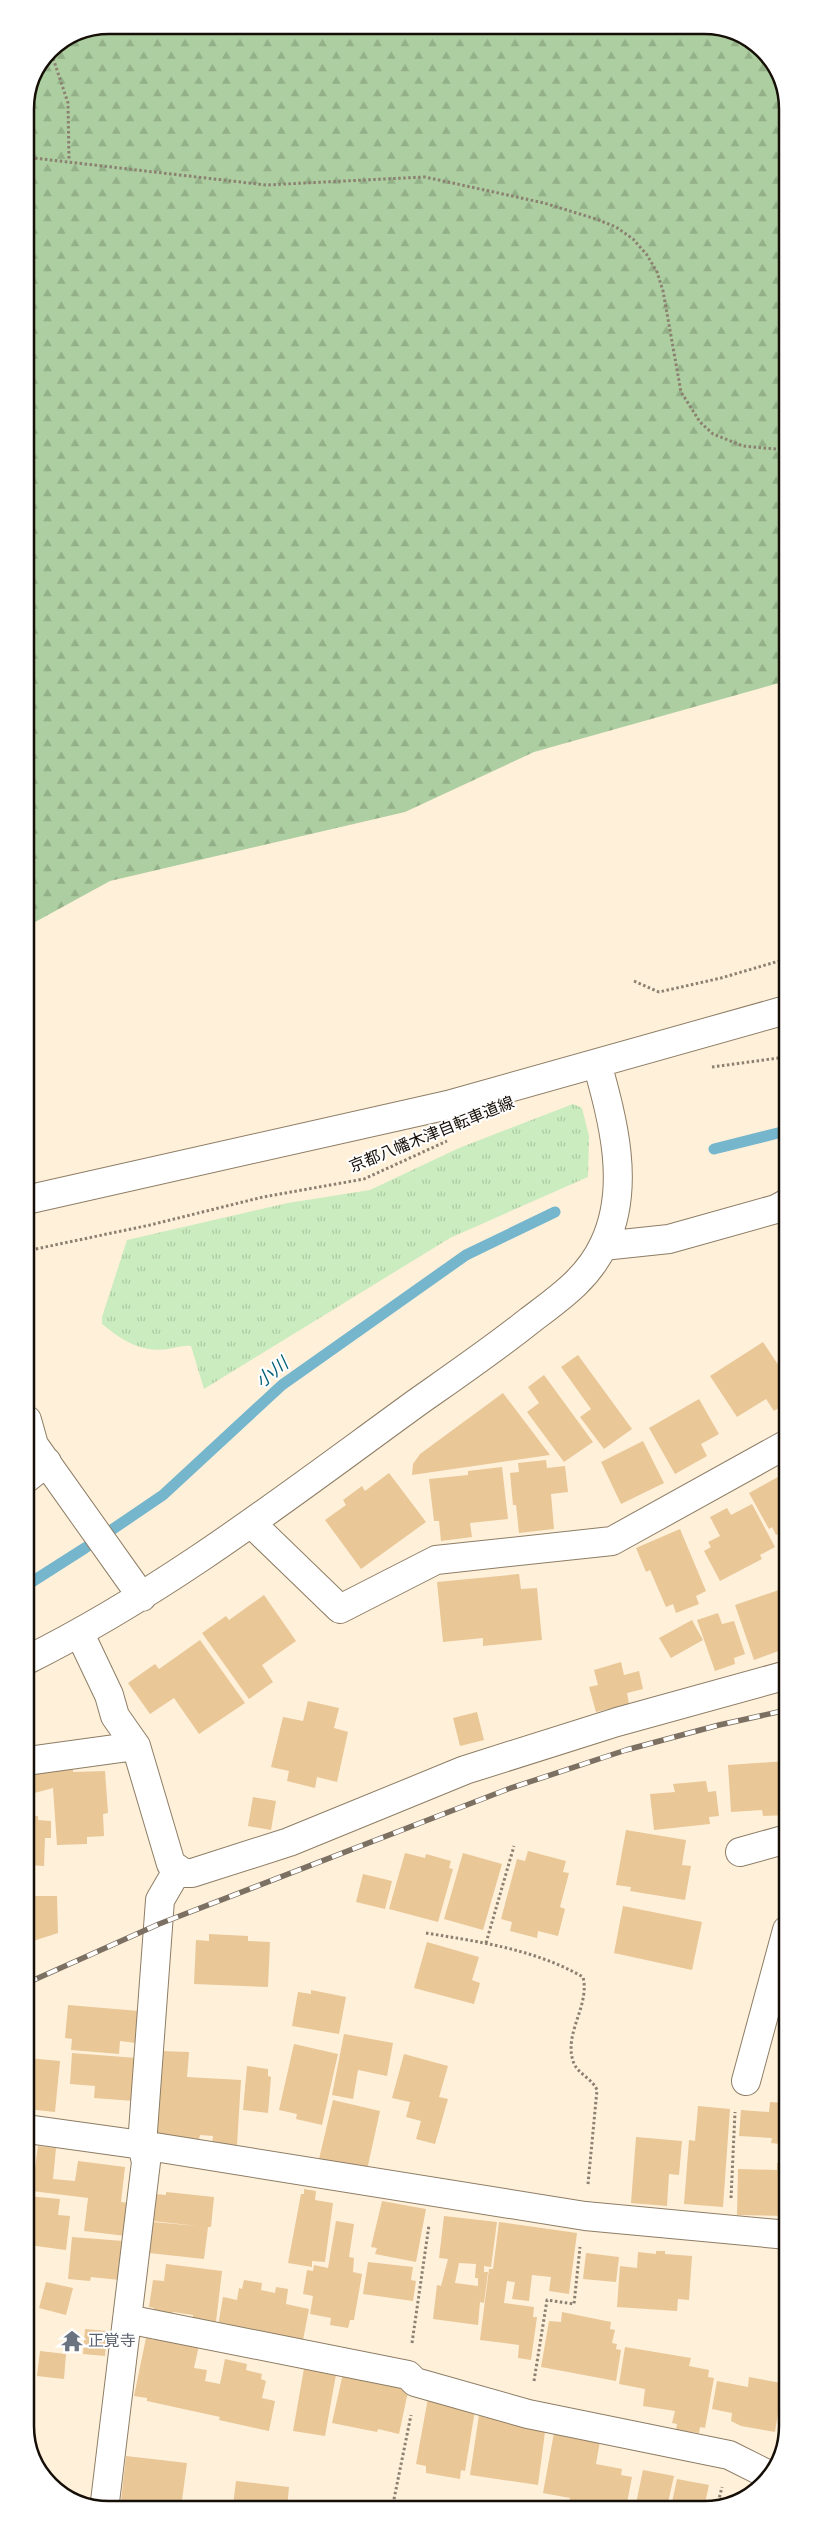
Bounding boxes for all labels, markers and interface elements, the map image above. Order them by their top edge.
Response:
street label: 京都八幡木津自転車道線 [347,1093,517,1177]
water label: 小川 [251,1352,294,1392]
temple icon: 正覚寺 [59,2328,85,2354]
place label: 正覚寺 [88,2332,136,2351]

